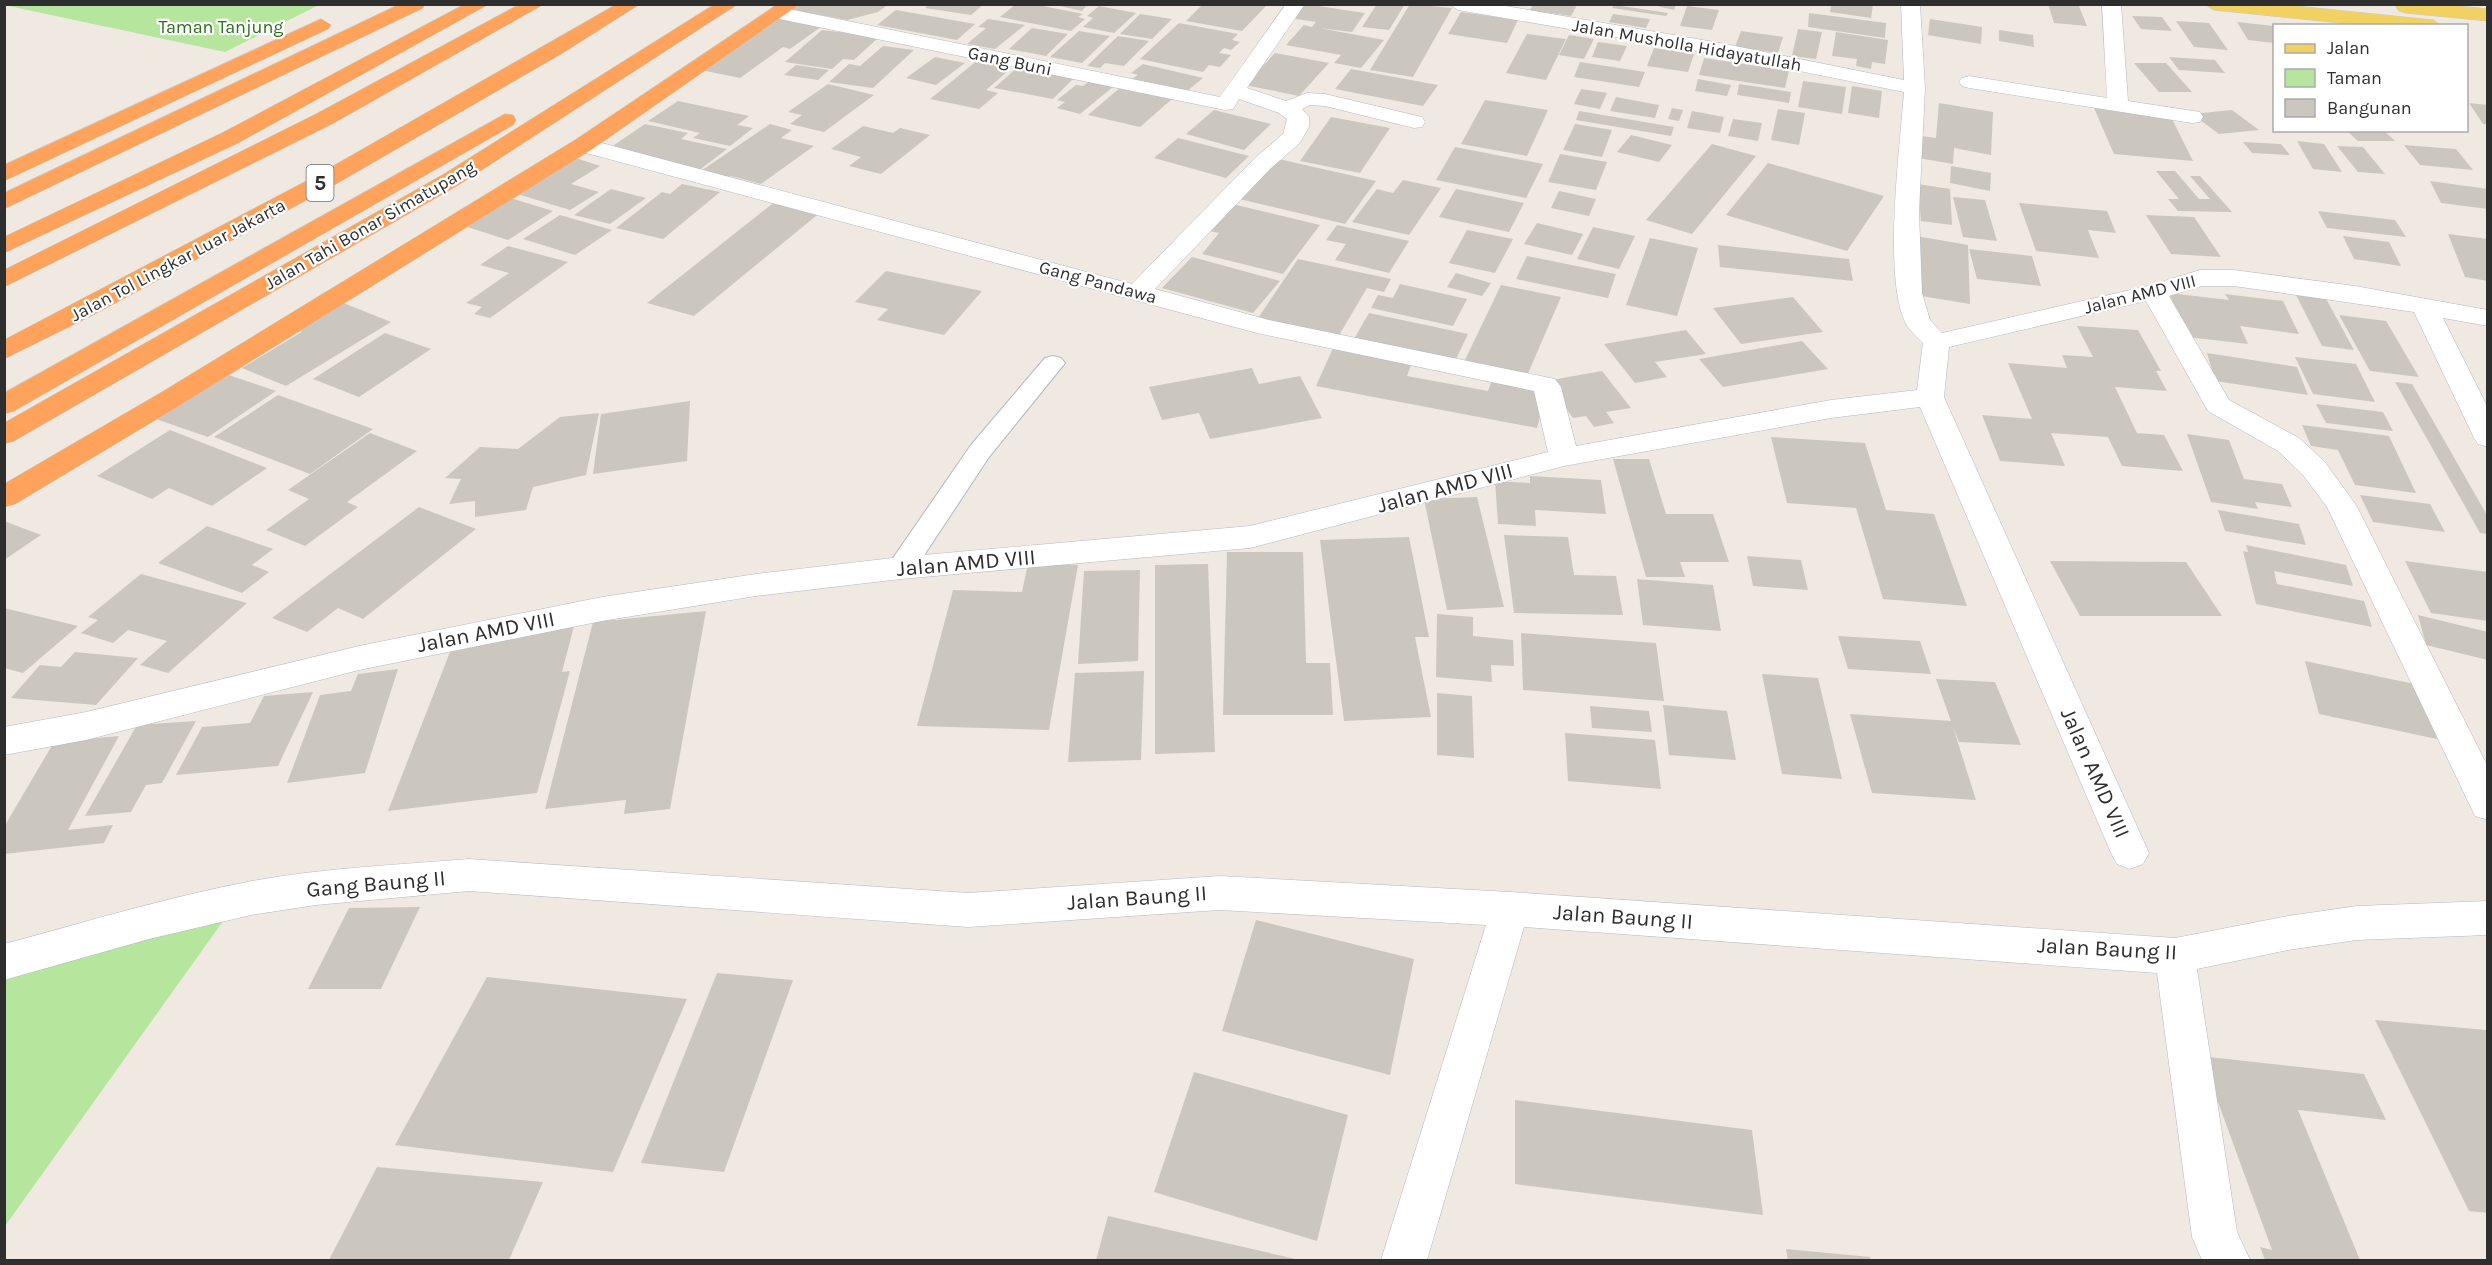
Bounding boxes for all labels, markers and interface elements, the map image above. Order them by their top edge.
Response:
street label: Jalan Musholla Hidayatullah [1571,14,1803,76]
park label: Taman Tanjung [158,16,284,38]
legend [2273,24,2468,132]
text: Jalan [2327,37,2370,59]
street label: Gang Buni [966,41,1054,81]
text: Taman [2327,67,2382,89]
text: Bangunan [2327,97,2412,119]
street label: Jalan Tahi Bonar Simatupang [261,156,479,294]
road number: 5 [306,165,334,201]
street label: Jalan Tol Lingkar Luar Jakarta [67,194,289,326]
street label: Gang Pandawa [1037,256,1159,308]
street label: Jalan AMD VIII [2082,270,2198,318]
street label: Jalan AMD VIII [1374,457,1516,519]
street label: Jalan AMD VIII [895,544,1037,582]
street label: Jalan AMD VIII [415,606,557,658]
street label: Jalan AMD VIII [2055,704,2135,842]
street label: Gang Baung II [305,865,447,903]
street label: Jalan Baung II [1066,880,1208,916]
street label: Jalan Baung II [1552,899,1694,935]
street label: Jalan Baung II [2036,932,2178,966]

